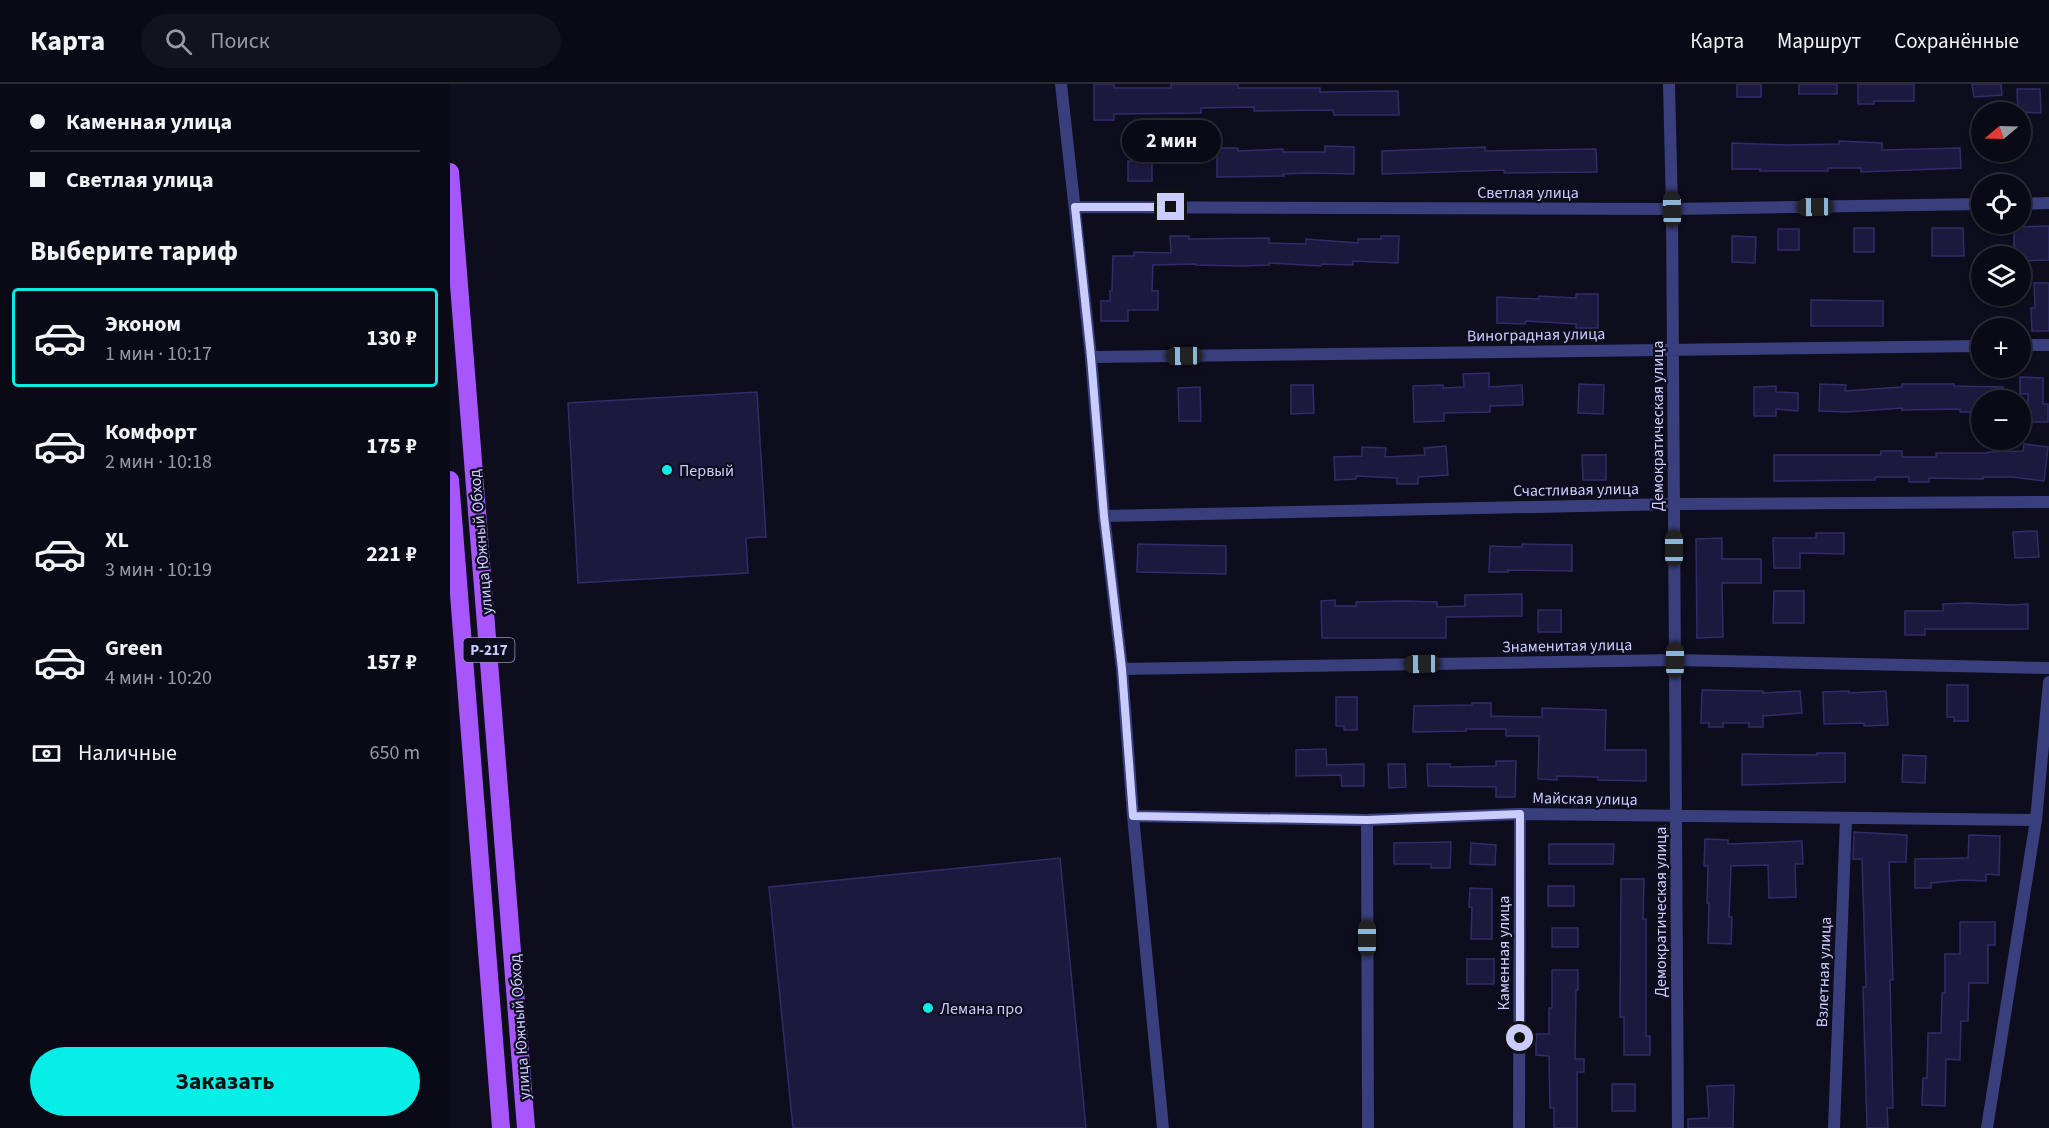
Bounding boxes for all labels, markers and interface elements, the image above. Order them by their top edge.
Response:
search box [141,14,561,68]
text: Карта [30,21,105,61]
icon: search [162,25,195,58]
text: Поиск [210,25,270,57]
text: Карта [1690,26,1744,56]
text: Маршрут [1777,26,1861,56]
text: Сохранённые [1894,26,2019,56]
north arrow [1971,102,2031,162]
map controls [1971,102,2031,450]
text: Каменная улица [66,106,232,138]
callout: 2 мин [1122,120,1221,162]
text: 2 мин [1146,127,1197,155]
text: Светлая улица [66,164,214,196]
button: locate [1971,174,2031,234]
street label: Светлая улица [1477,182,1579,204]
car [1663,191,1681,227]
route end [1157,193,1184,220]
car [1797,198,1833,216]
text: Выберите тариф [30,232,238,271]
button: layers [1971,246,2031,306]
text: Эконом [105,308,181,340]
icon: car [33,311,87,365]
button: + [1971,318,2031,378]
text: 130 ₽ [366,322,417,354]
street label: Виноградная улица [1467,323,1605,347]
text: 1 мин · 10:17 [105,340,212,368]
street label: Демократическая улица [1647,341,1669,511]
car [1166,347,1202,365]
button: − [1971,390,2031,450]
text: Комфорт [105,416,197,448]
icon: car [33,419,87,473]
text: 175 ₽ [366,430,417,462]
text: 2 мин · 10:18 [105,448,212,476]
place label: Первый [679,460,734,482]
marker: Первый [660,463,674,477]
street label: улица Южный Обход [464,468,498,615]
street label: Счастливая улица [1513,478,1639,502]
text: XL [105,524,129,556]
icon: car [33,527,87,581]
car [1665,530,1683,566]
text: 221 ₽ [366,538,417,570]
text: 3 мин · 10:19 [105,556,212,584]
text: Green [105,632,163,664]
street label: Знаменитая улица [1502,634,1632,658]
icon: car [33,635,87,689]
road number: Р-217 [464,638,514,662]
car [1666,642,1684,678]
text: 157 ₽ [366,646,417,678]
car [1404,655,1440,673]
text: 4 мин · 10:20 [105,664,212,692]
icon: cash [30,737,63,770]
text: Наличные [78,737,177,769]
text: 650 m [370,739,420,767]
street label: Майская улица [1532,787,1638,811]
street label: Демократическая улица [1650,827,1672,997]
street label: Каменная улица [1493,896,1515,1010]
street label: Взлетная улица [1811,916,1837,1028]
car [1358,920,1376,956]
street label: улица Южный Обход [504,953,536,1100]
place label: Лемана про [940,998,1023,1020]
marker: Лемана про [921,1001,935,1015]
route start [1506,1024,1533,1051]
button: Заказать [30,1047,420,1116]

